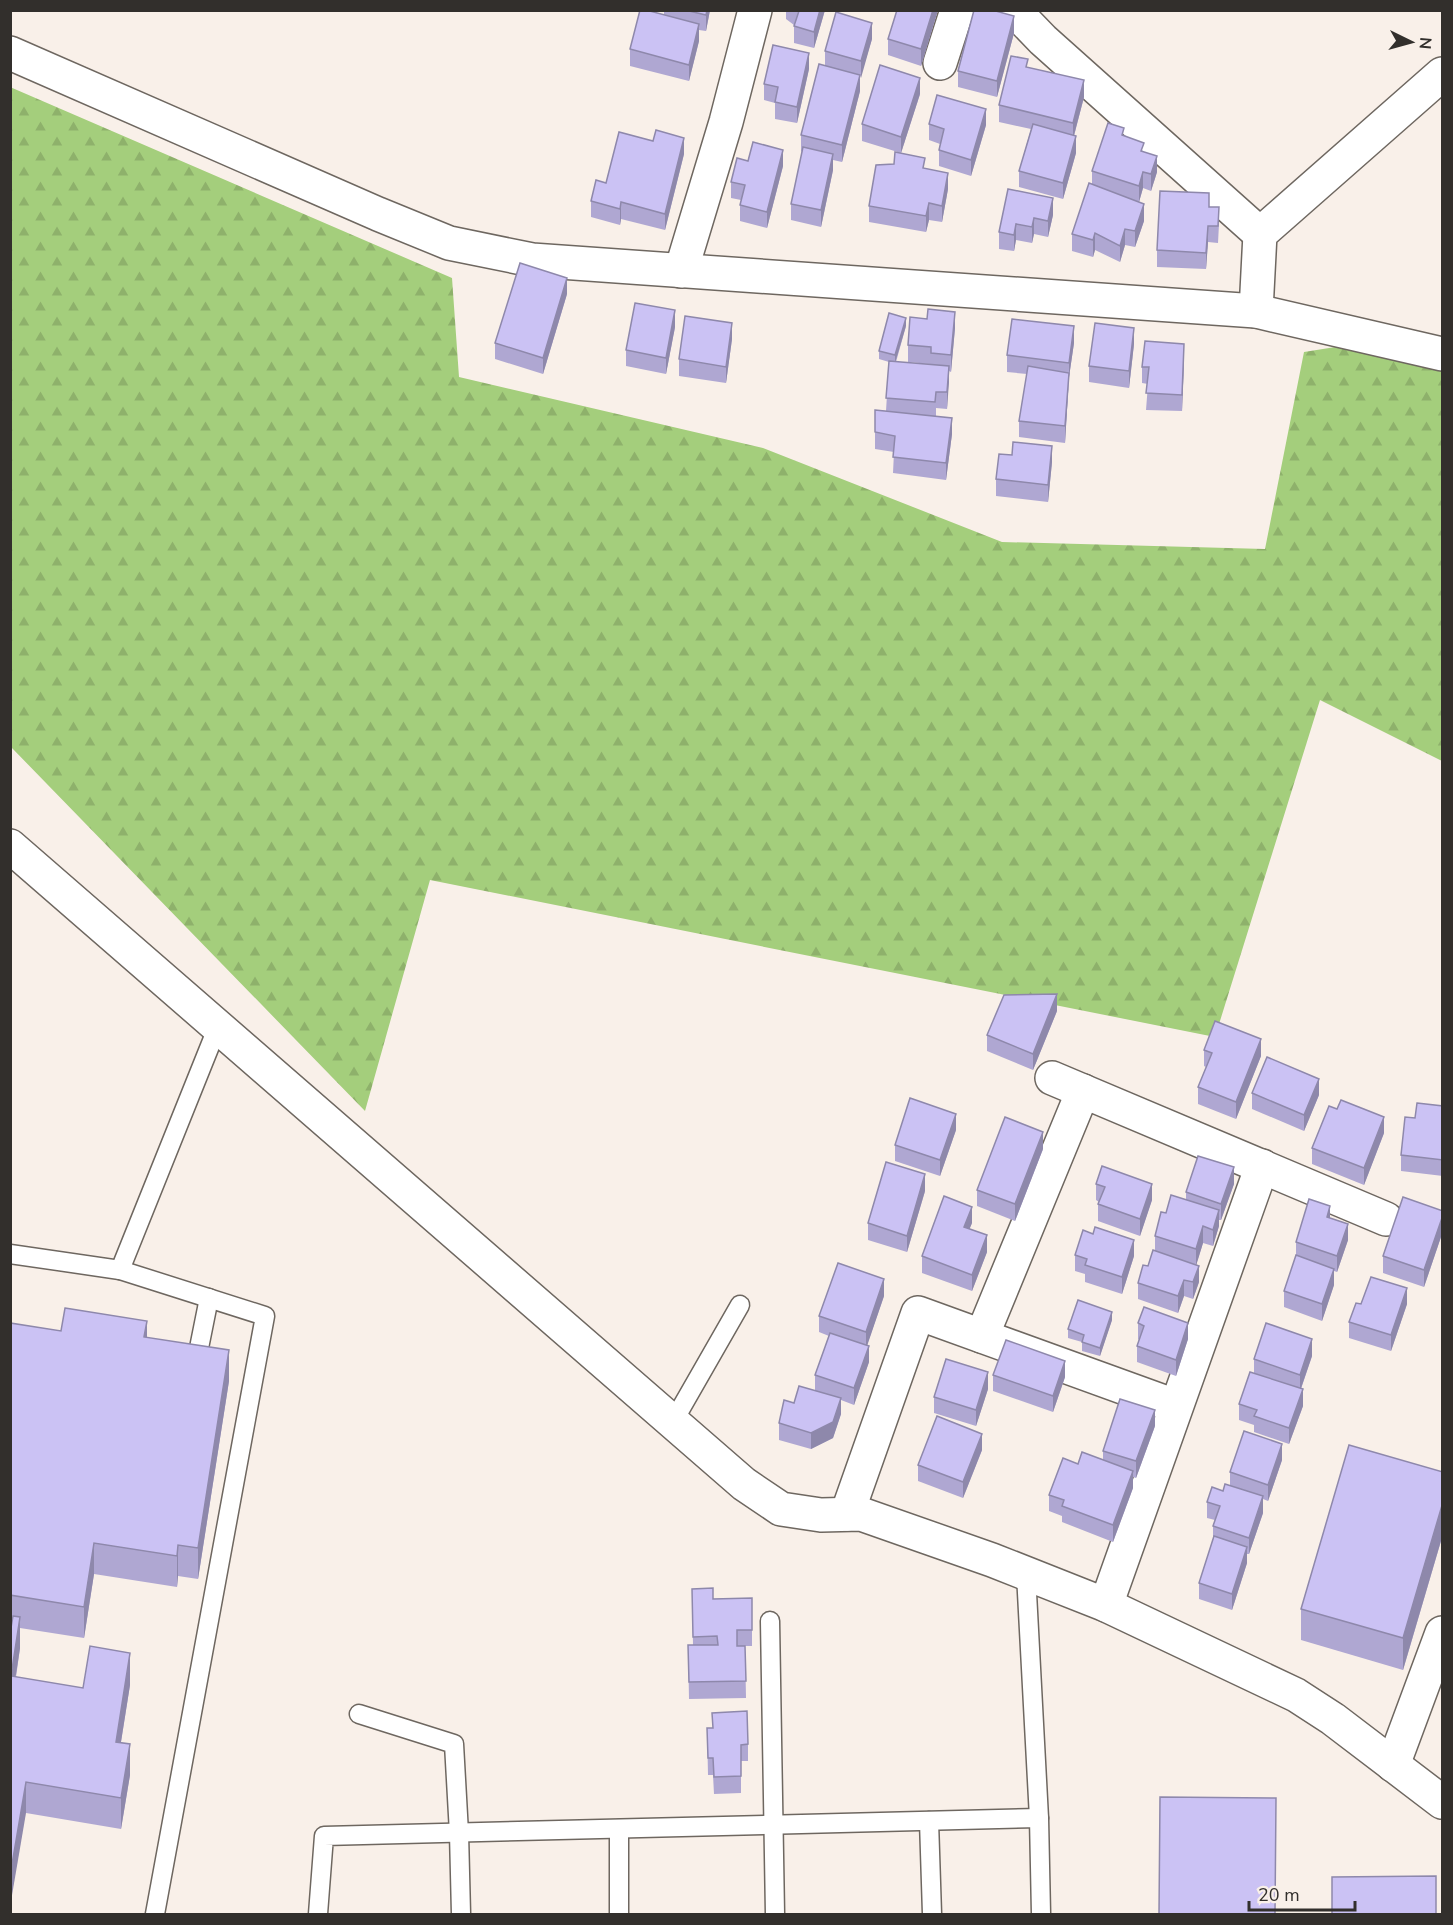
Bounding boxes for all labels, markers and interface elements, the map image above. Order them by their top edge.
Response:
north arrow [1381,12,1441,72]
text: N [1413,36,1436,50]
scale bar [1249,1874,1356,1912]
text: 20 m [1258,1883,1300,1907]

